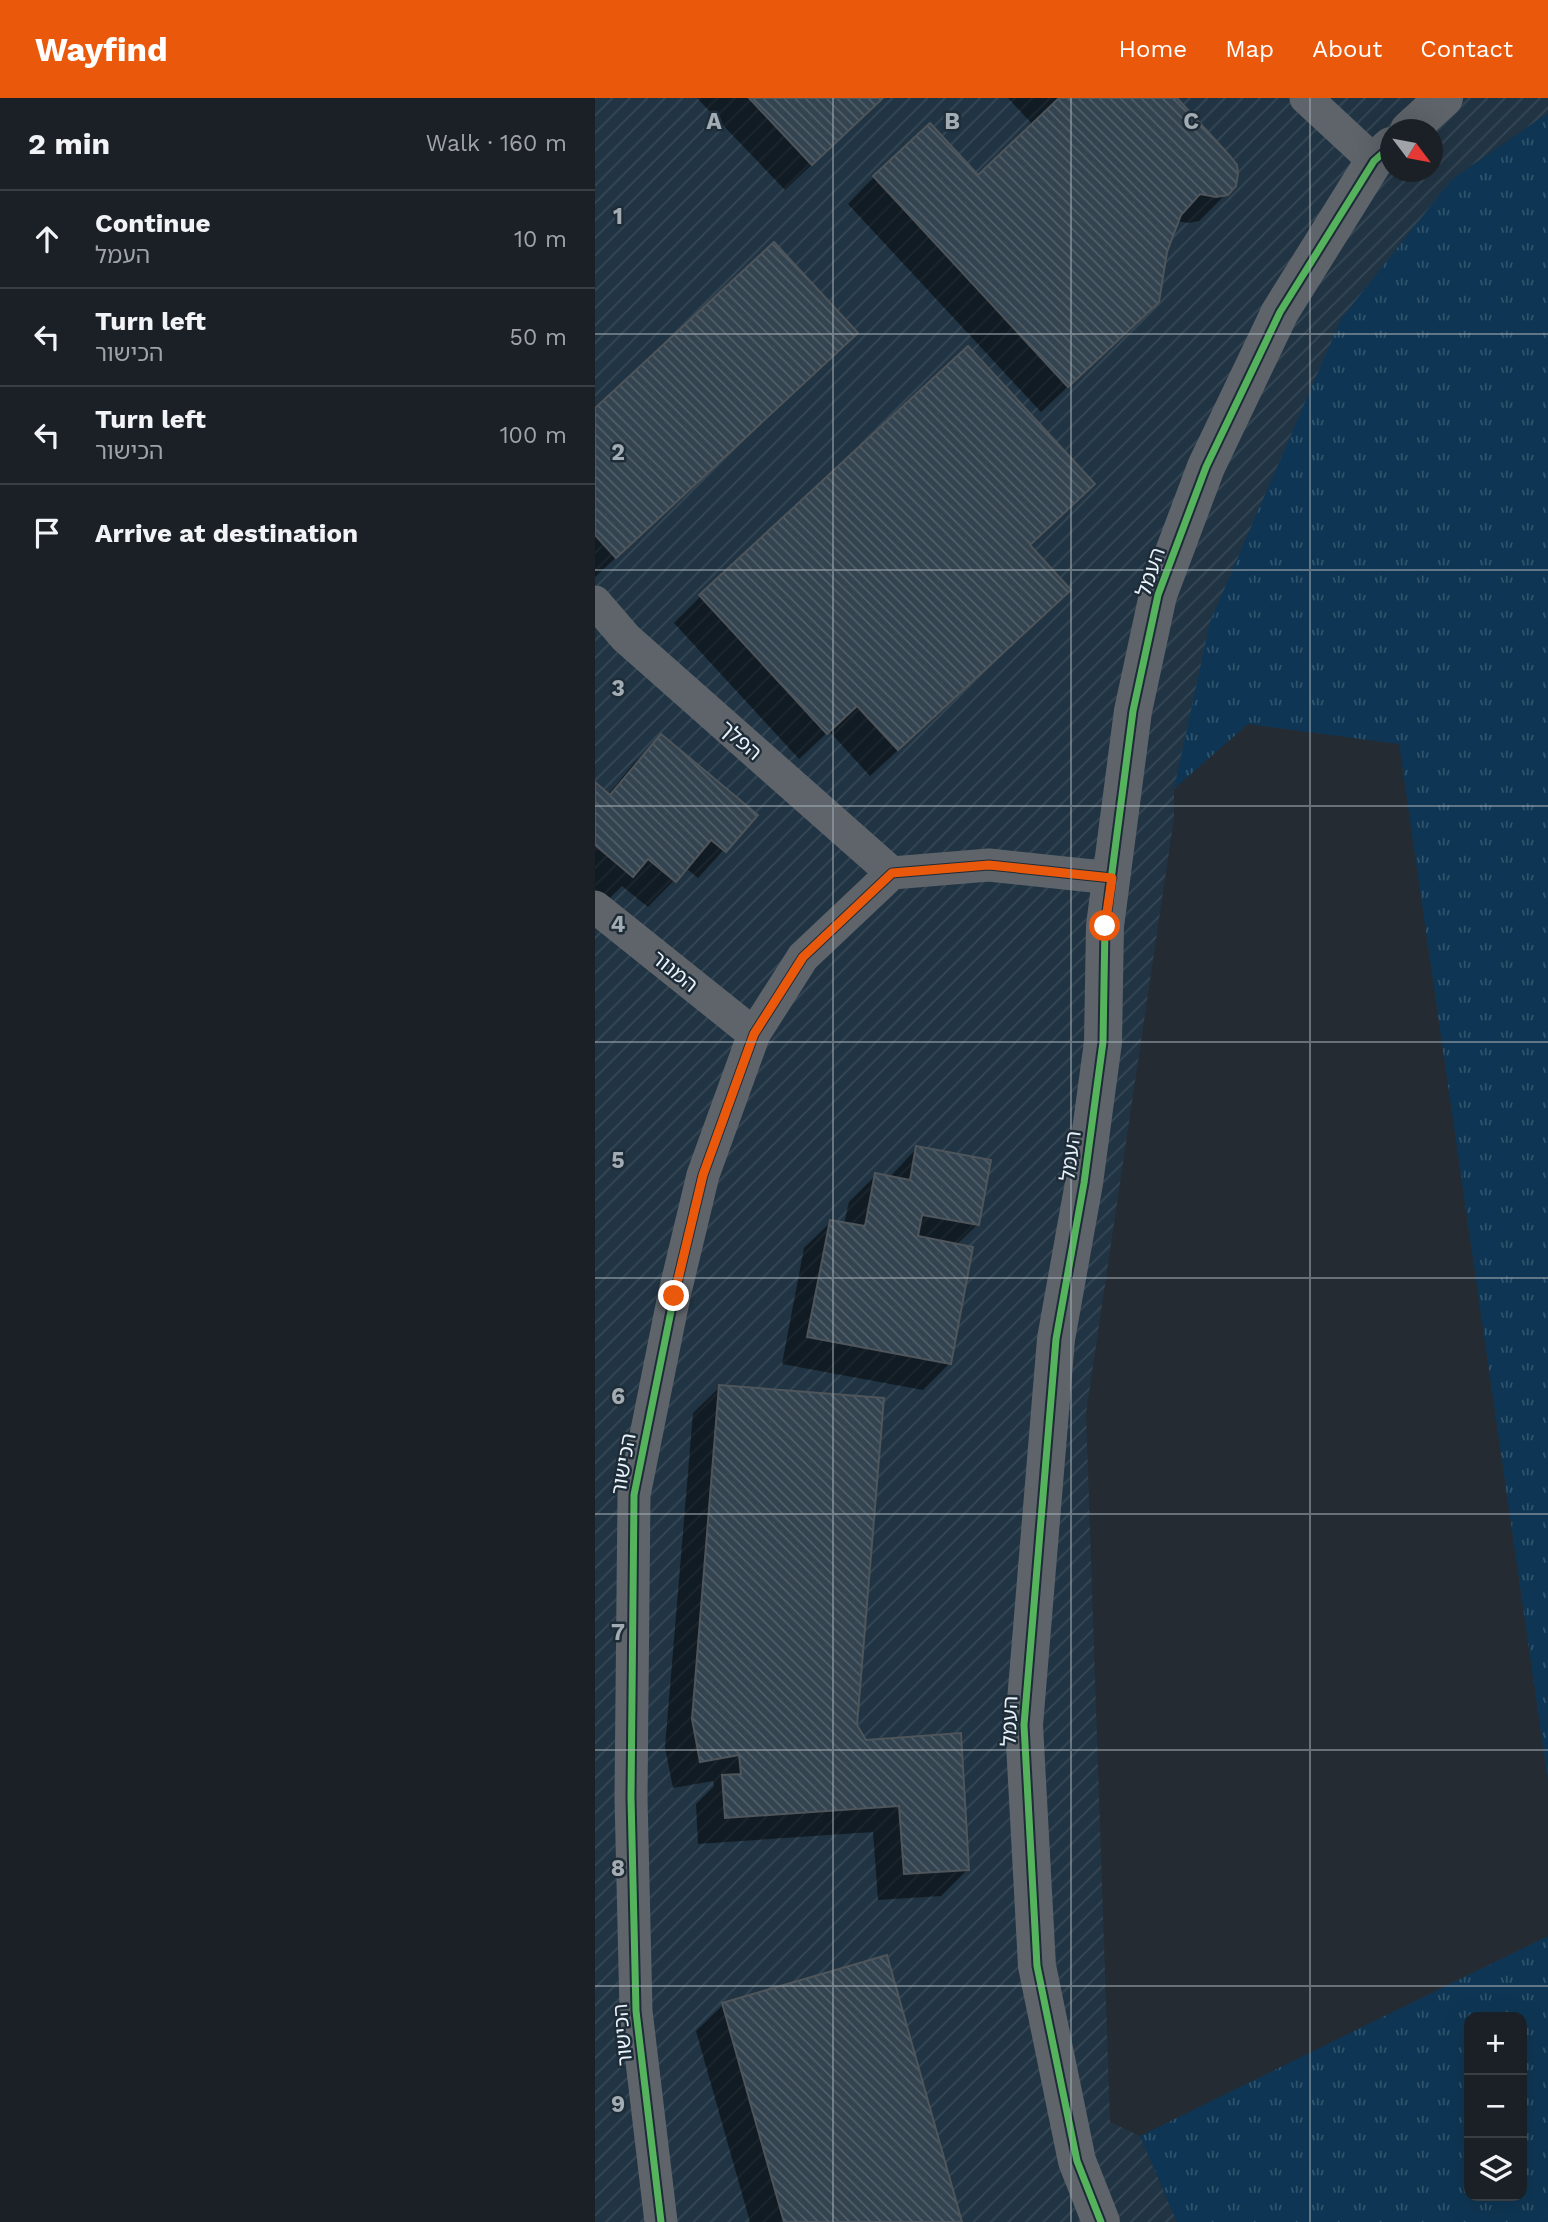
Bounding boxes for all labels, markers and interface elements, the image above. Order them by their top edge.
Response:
text: Wayfind [35,30,168,69]
text: Home [1119,35,1187,63]
text: Map [1225,35,1274,63]
text: About [1312,35,1382,63]
text: Contact [1420,35,1513,63]
text: A [706,108,722,135]
text: B [944,108,960,135]
text: C [1183,108,1199,135]
north arrow [1380,119,1443,182]
text: 2 min [28,126,110,161]
text: Walk · 160 m [426,130,567,157]
text: 1 [613,203,623,230]
text: Continue [95,208,211,238]
icon: ahead [28,220,66,258]
text: 10 m [514,226,567,253]
text: העמל [95,242,150,269]
text: Turn left [95,306,206,336]
icon: left [28,318,66,356]
text: 50 m [510,324,567,351]
text: הכישור [95,340,164,367]
text: Turn left [95,404,206,434]
icon: left [28,416,66,454]
text: 100 m [500,422,567,449]
text: הכישור [95,438,164,465]
text: 2 [611,439,625,466]
icon: arrive [28,514,66,552]
text: Arrive at destination [95,518,358,548]
street label: העמל [1130,544,1170,600]
text: 3 [611,675,625,702]
street label: הפלך [715,715,767,765]
route start [1089,910,1120,941]
text: 4 [611,911,626,938]
street label: המנור [647,945,703,997]
street label: העמל [1054,1129,1086,1183]
text: 5 [611,1147,625,1174]
route end [658,1280,689,1311]
text: 6 [611,1383,625,1410]
street label: הכישור [605,1431,641,1497]
text: 7 [611,1619,625,1646]
street label: העמל [996,1695,1022,1747]
text: 8 [611,1855,625,1882]
street label: הכישור [607,2003,637,2067]
map controls [1464,2012,1527,2201]
button: + [1464,2012,1527,2075]
button: − [1464,2075,1527,2138]
text: 9 [611,2091,625,2118]
button: layers [1464,2138,1527,2201]

